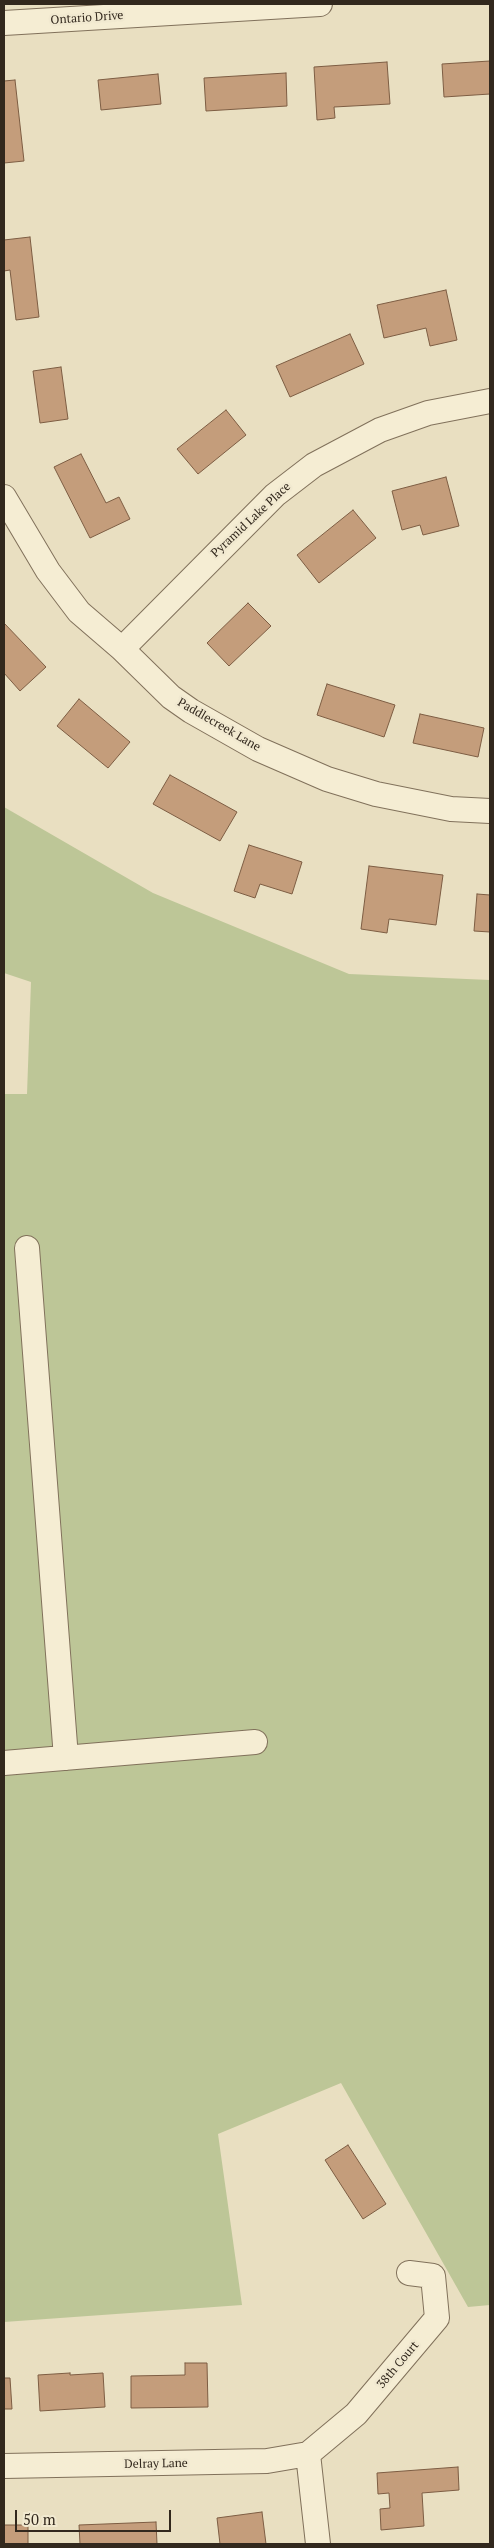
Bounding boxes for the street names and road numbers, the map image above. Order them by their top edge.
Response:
street label: Ontario Drive [50,8,124,28]
street label: Pyramid Lake Place [208,480,294,560]
street label: Paddlecreek Lane [175,695,263,755]
street label: 38th Court [374,2338,422,2392]
street label: Delray Lane [124,2456,188,2472]

